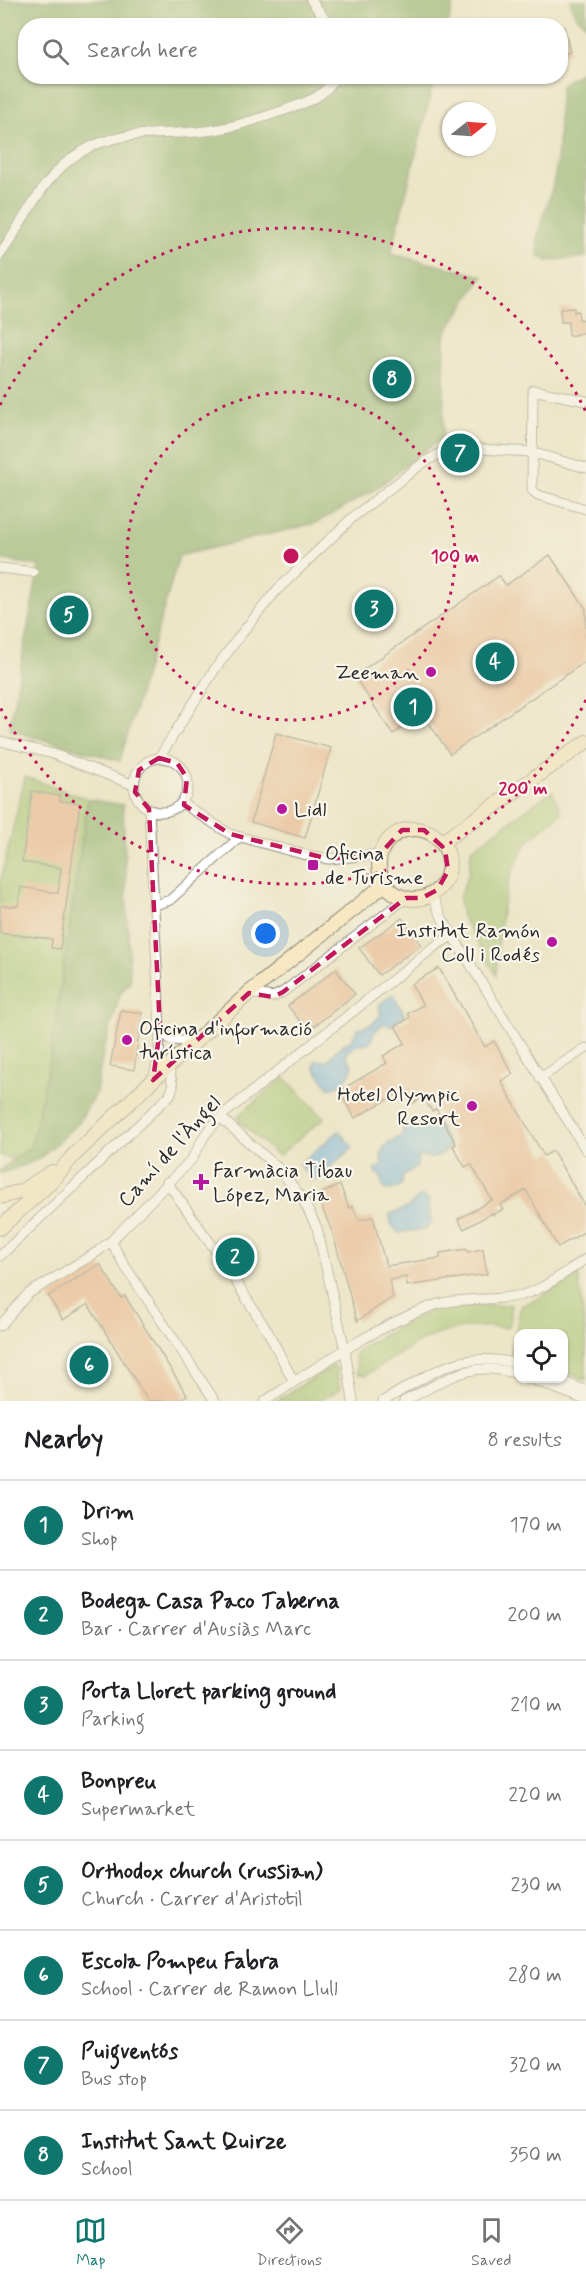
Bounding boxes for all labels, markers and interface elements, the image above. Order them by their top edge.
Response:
search box [18,18,568,84]
icon: search [39,35,72,68]
text: Search here [87,37,198,65]
north arrow [442,102,496,156]
pin: 8 [372,356,412,401]
pin: 7 [440,430,480,476]
text: 100 m [431,545,479,569]
centre of rings [281,546,301,566]
pin: 3 [354,586,394,632]
pin: 5 [50,592,88,638]
pin: 4 [476,640,514,684]
place label: Zeeman [335,659,420,687]
marker: Zeeman [424,665,438,679]
pin: 1 [394,684,432,730]
text: 200 m [498,777,548,801]
place label: Lidl [294,796,326,824]
marker: Lidl [275,802,289,816]
place label: Oficina de Turisme [325,840,424,892]
marker: Oficina de Turisme [306,858,320,872]
place label: Institut Ramón Coll i Rodés [396,917,540,969]
your location [251,919,280,948]
marker: Institut Ramón Coll i Rodés [545,935,559,949]
place label: Oficina d'informació turística [138,1015,312,1067]
marker: Oficina d'informació turística [120,1033,134,1047]
place label: Hotel Olympic Resort [337,1081,461,1133]
street label: Camí de l'Àngel [112,1090,229,1215]
marker: Hotel Olympic Resort [465,1099,479,1113]
place label: Farmàcia Tibau López, Maria [213,1157,352,1209]
marker: Farmàcia Tibau López, Maria [194,1175,208,1189]
pin: 2 [216,1234,254,1280]
map controls [514,1329,568,1383]
button: locate [514,1329,568,1383]
pin: 6 [70,1342,109,1388]
text: Nearby [24,1423,103,1457]
text: 8 results [488,1427,562,1454]
text: Drim [81,1498,134,1526]
text: 1 [39,1512,48,1539]
text: 170 m [510,1512,562,1539]
text: Shop [81,1526,118,1553]
text: Bodega Casa Paco Taberna [81,1588,340,1616]
text: 2 [39,1602,48,1629]
text: 200 m [507,1602,562,1629]
text: Bar · Carrer d'Ausiàs Marc [81,1616,311,1643]
text: Porta Lloret parking ground [81,1678,336,1706]
text: 3 [39,1692,48,1719]
text: 210 m [510,1692,562,1719]
text: Parking [81,1706,145,1733]
text: Bonpreu [81,1768,157,1796]
text: 4 [38,1782,49,1809]
text: 220 m [508,1782,562,1809]
text: Supermarket [81,1796,195,1823]
text: Orthodox church (russian) [81,1858,323,1886]
text: 5 [38,1872,50,1899]
text: 230 m [510,1872,562,1899]
text: Church · Carrer d'Aristotil [81,1886,303,1913]
text: Escola Pompeu Fabra [81,1948,279,1976]
text: 6 [38,1962,49,1989]
text: 280 m [508,1962,562,1989]
text: School · Carrer de Ramon Llull [81,1976,338,2003]
text: Puigventós [81,2038,178,2066]
text: 7 [37,2052,50,2079]
text: 320 m [509,2052,562,2079]
text: Bus stop [81,2066,147,2093]
text: Institut Sant Quirze [81,2128,286,2156]
text: 8 [38,2142,49,2169]
text: 350 m [509,2142,562,2169]
text: School [81,2156,133,2183]
tab: Map [74,2214,107,2271]
tab: Directions [256,2214,322,2271]
tab: Saved [471,2214,512,2271]

